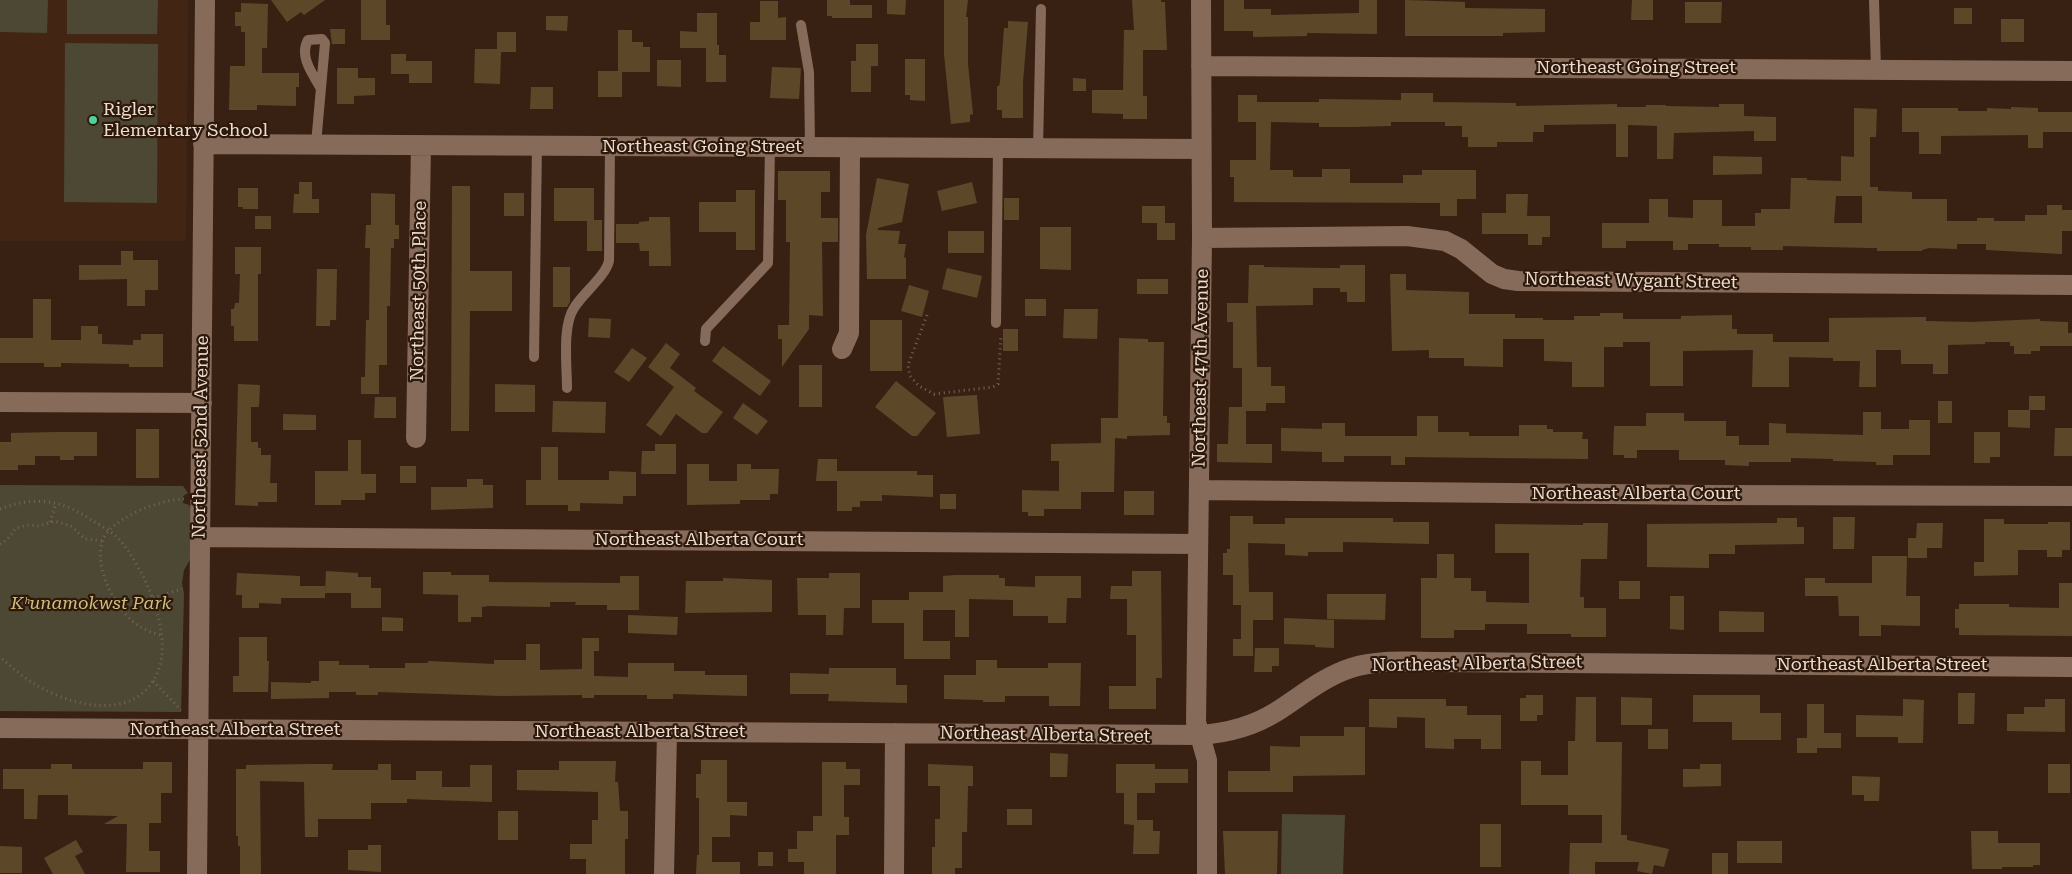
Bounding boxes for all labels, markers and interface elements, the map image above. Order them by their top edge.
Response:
street label: Northeast Going Street [1536,57,1736,79]
place label: Rigler Elementary School [103,99,268,142]
marker: Rigler Elementary School [87,114,99,126]
street label: Northeast Going Street [602,136,802,158]
street label: Northeast 50th Place [407,201,431,381]
street label: Northeast Wygant Street [1524,268,1738,294]
street label: Northeast 47th Avenue [1188,269,1214,467]
street label: Northeast 52nd Avenue [188,335,214,539]
street label: Northeast Alberta Court [1532,483,1740,505]
street label: Northeast Alberta Court [595,529,803,551]
park label: Kʰunamokwst Park [11,593,171,615]
street label: Northeast Alberta Street [1371,651,1583,677]
street label: Northeast Alberta Street [1777,654,1987,676]
street label: Northeast Alberta Street [130,719,340,741]
street label: Northeast Alberta Street [535,721,745,743]
street label: Northeast Alberta Street [939,722,1151,748]

